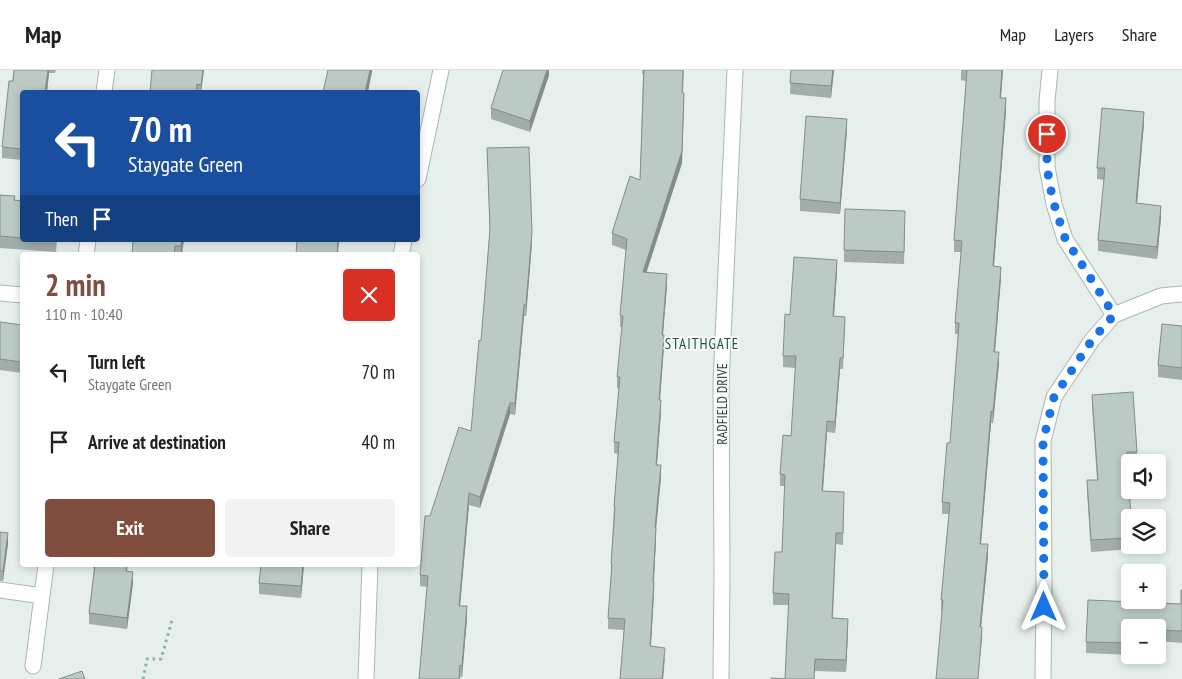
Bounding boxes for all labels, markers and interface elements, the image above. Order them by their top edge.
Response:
text: Map [25,19,62,50]
text: Map [1000,23,1026,46]
text: Layers [1054,23,1094,46]
text: Share [1122,23,1157,46]
text: 70 m [128,106,192,152]
icon: left [45,110,110,175]
pin [1026,113,1068,155]
icon: arrive [1033,120,1061,148]
text: Staygate Green [128,150,243,178]
icon: arrive [88,205,116,233]
text: Then [45,207,78,231]
text: 2 min [45,265,106,304]
button: close [343,269,395,321]
text: 110 m · 10:40 [45,304,123,324]
district label: STAITHGATE [665,334,739,353]
text: Turn left [88,350,145,374]
icon: left [45,358,73,386]
text: 70 m [362,360,395,384]
street label: RADFIELD DRIVE [713,363,731,445]
text: Staygate Green [88,374,172,394]
icon: arrive [45,428,73,456]
text: Arrive at destination [88,430,226,454]
text: 40 m [362,430,395,454]
map controls [1121,454,1166,664]
button: sound [1121,454,1166,499]
button: Exit [45,499,215,557]
button: Share [225,499,395,557]
button: layers [1121,509,1166,554]
button: + [1121,564,1166,609]
position arrow [1017,580,1069,632]
button: − [1121,619,1166,664]

